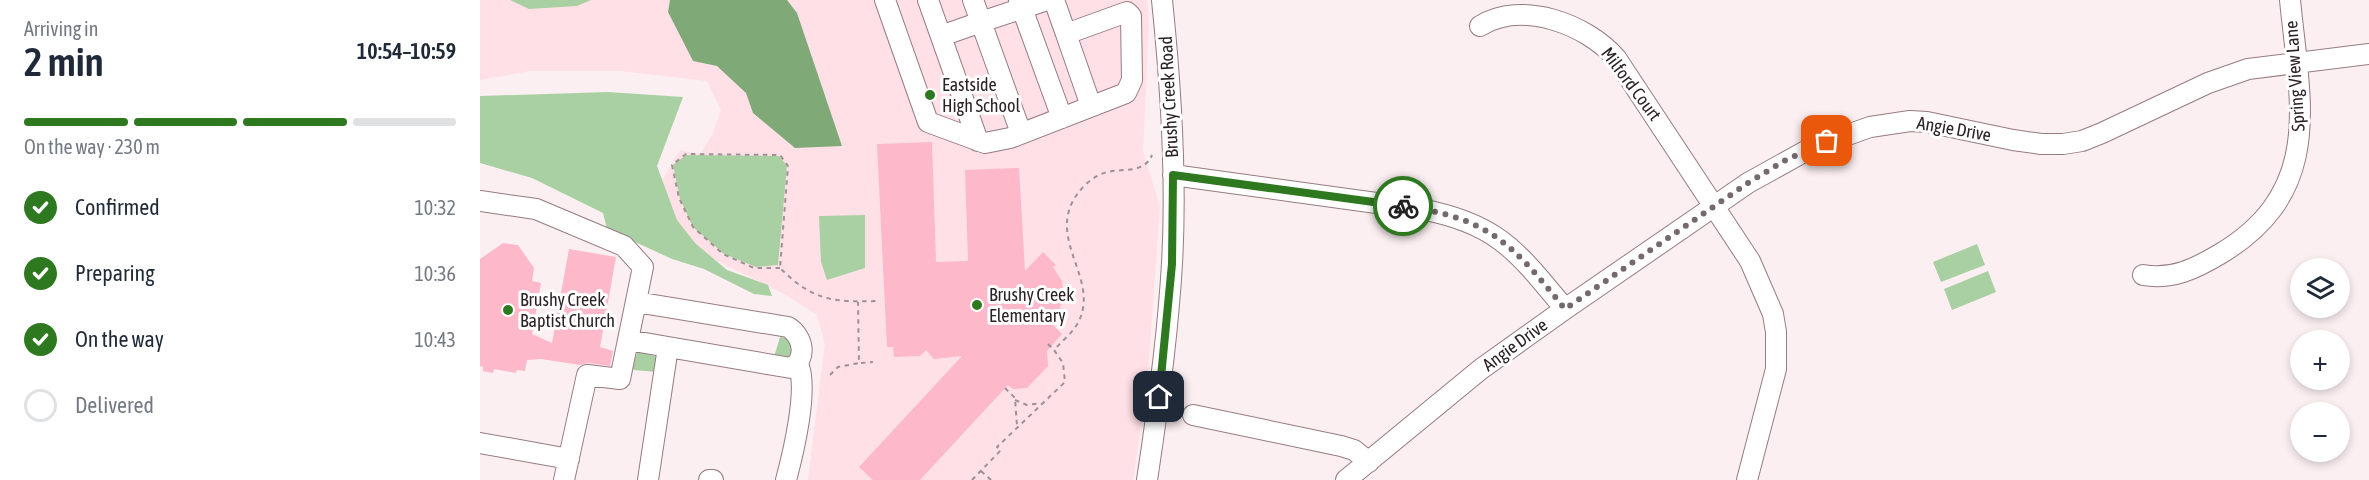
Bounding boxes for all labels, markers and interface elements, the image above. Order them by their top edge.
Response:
text: Arriving in [24,17,98,40]
street label: Spring View Lane [2280,20,2309,132]
street label: Brushy Creek Road [1155,36,1182,158]
text: 10:54–10:59 [357,38,456,64]
text: 2 min [24,40,104,84]
street label: Milford Court [1597,43,1666,124]
place label: Eastside High School [942,74,1020,116]
marker: Eastside High School [923,88,937,102]
street label: Angie Drive [1915,112,1993,145]
pin [1801,115,1852,166]
icon: bag [1810,124,1843,157]
text: On the way · 230 m [24,135,160,158]
courier [1373,176,1433,236]
icon: bike [1387,190,1420,223]
icon: check [24,191,57,224]
text: Confirmed [75,194,160,220]
text: 10:32 [414,196,456,219]
icon: check [24,257,57,290]
map controls [2290,258,2350,462]
button: layers [2290,258,2350,318]
text: Preparing [75,260,155,286]
text: 10:36 [414,262,456,285]
place label: Brushy Creek Elementary [989,284,1074,326]
place label: Brushy Creek Baptist Church [520,289,615,331]
marker: Brushy Creek Elementary [970,298,984,312]
marker: Brushy Creek Baptist Church [501,303,515,317]
street label: Angie Drive [1478,314,1551,375]
icon: check [24,323,57,356]
text: On the way [75,326,164,352]
text: 10:43 [414,328,456,351]
button: + [2290,330,2350,390]
pin [1133,371,1184,422]
icon: home [1142,380,1175,413]
text: Delivered [75,392,154,418]
button: − [2290,402,2350,462]

